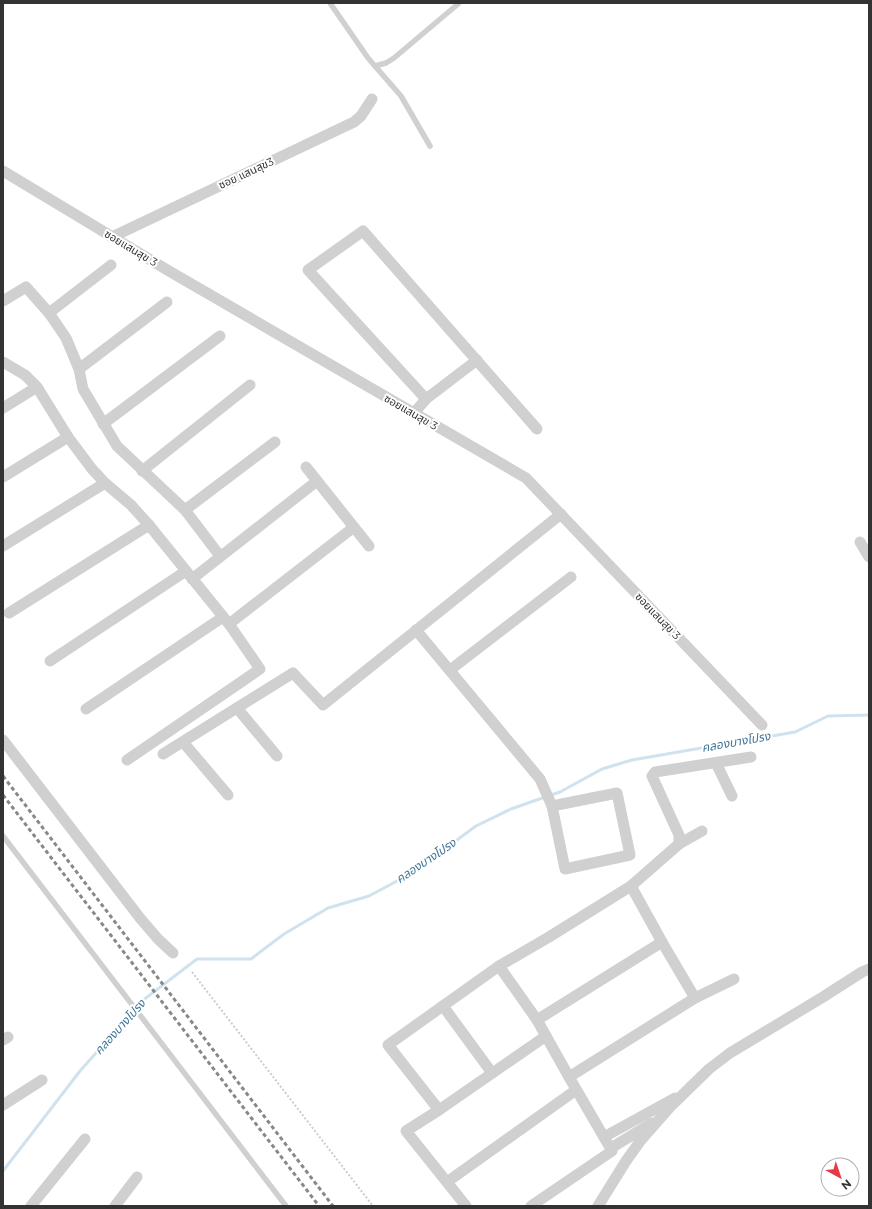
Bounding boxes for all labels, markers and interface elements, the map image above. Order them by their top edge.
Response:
street label: ซอย แสนสุข3 [216,154,276,192]
street label: ซอยแสนสุข 3 [102,227,160,269]
street label: ซอยแสนสุข 3 [382,391,440,433]
street label: ซอยแสนสุข 3 [632,590,684,642]
water label: คลองบางโปรง [701,728,772,755]
water label: คลองบางโปรง [393,835,459,886]
water label: คลองบางโปรง [91,996,149,1057]
north arrow [820,1157,860,1197]
text: N [839,1176,854,1193]

